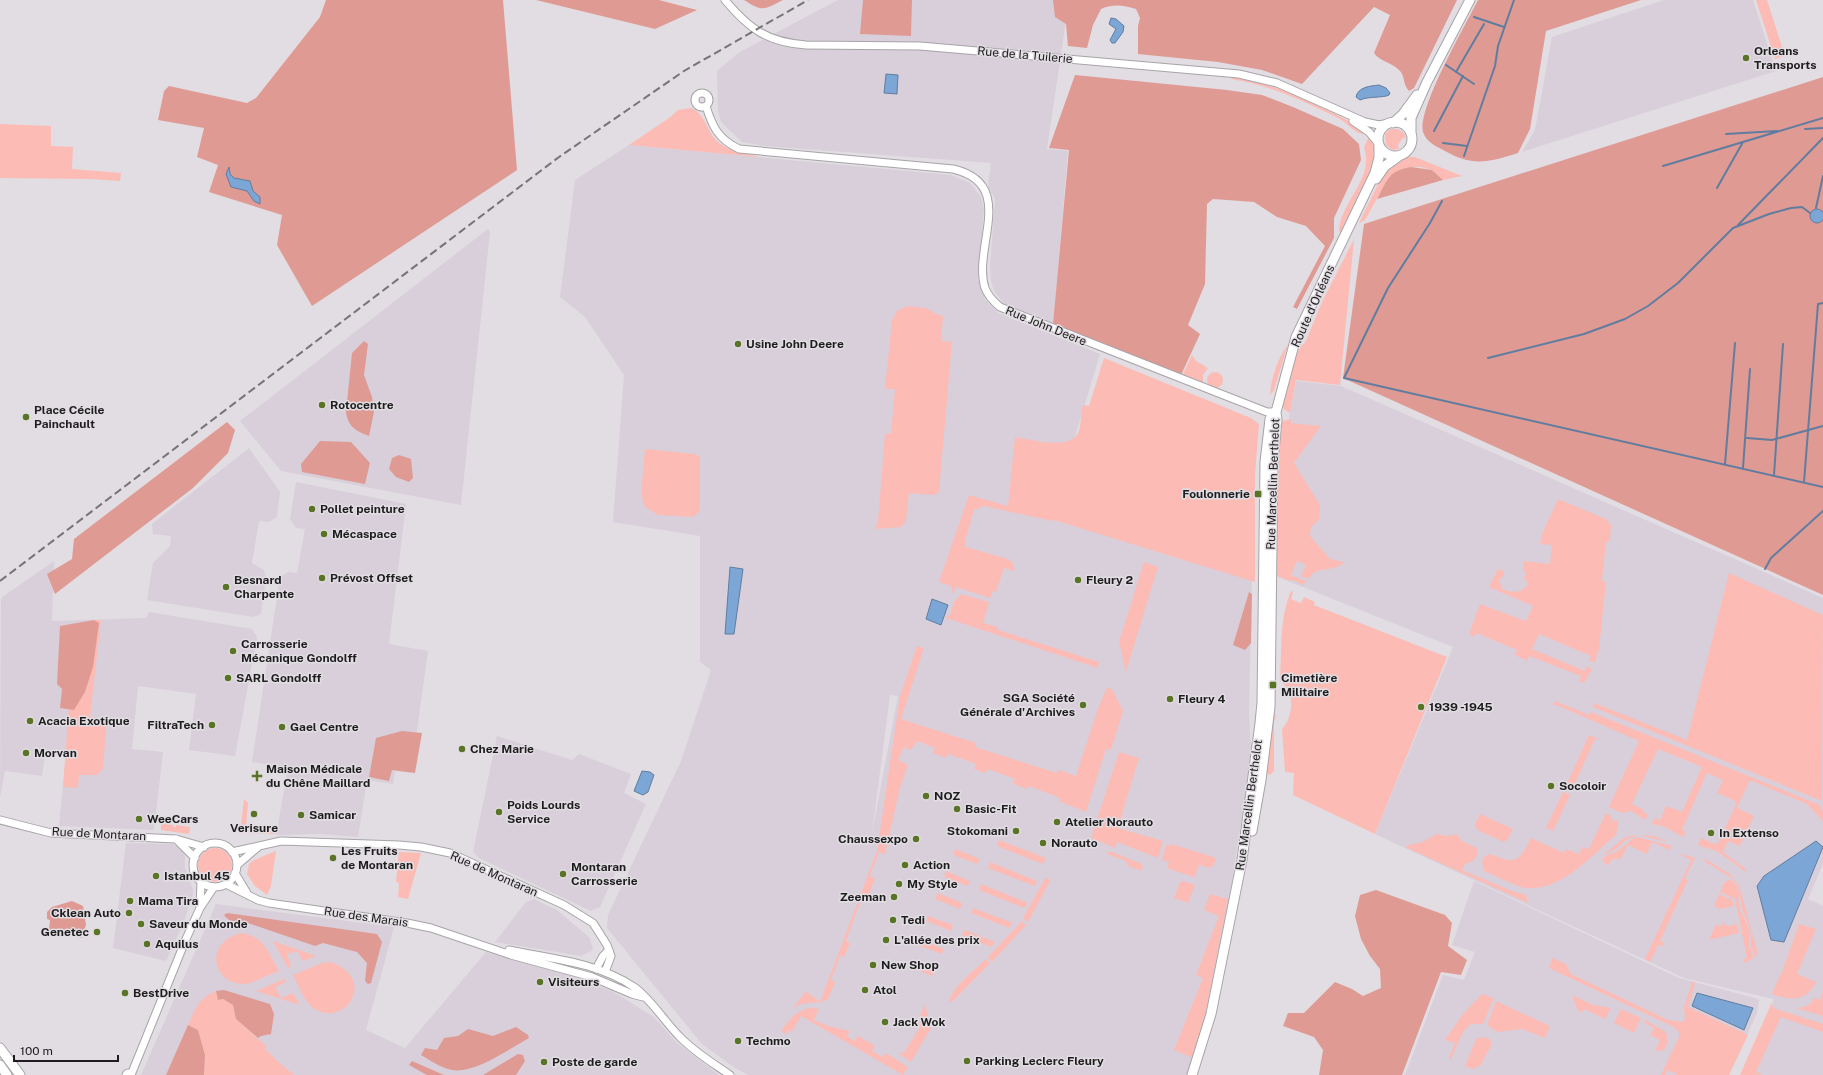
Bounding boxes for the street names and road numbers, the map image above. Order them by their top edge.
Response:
street label: Rue de la Tuilerie [977,44,1073,66]
street label: Route d'Orléans [1289,263,1337,349]
street label: Rue John Deere [1003,303,1089,349]
street label: Rue Marcellin Berthelot [1264,417,1282,550]
street label: Rue Marcellin Berthelot [1233,738,1265,871]
street label: Rue de Montaran [51,825,147,843]
street label: Rue de Montaran [448,848,540,900]
street label: Rue des Marais [323,904,409,930]

